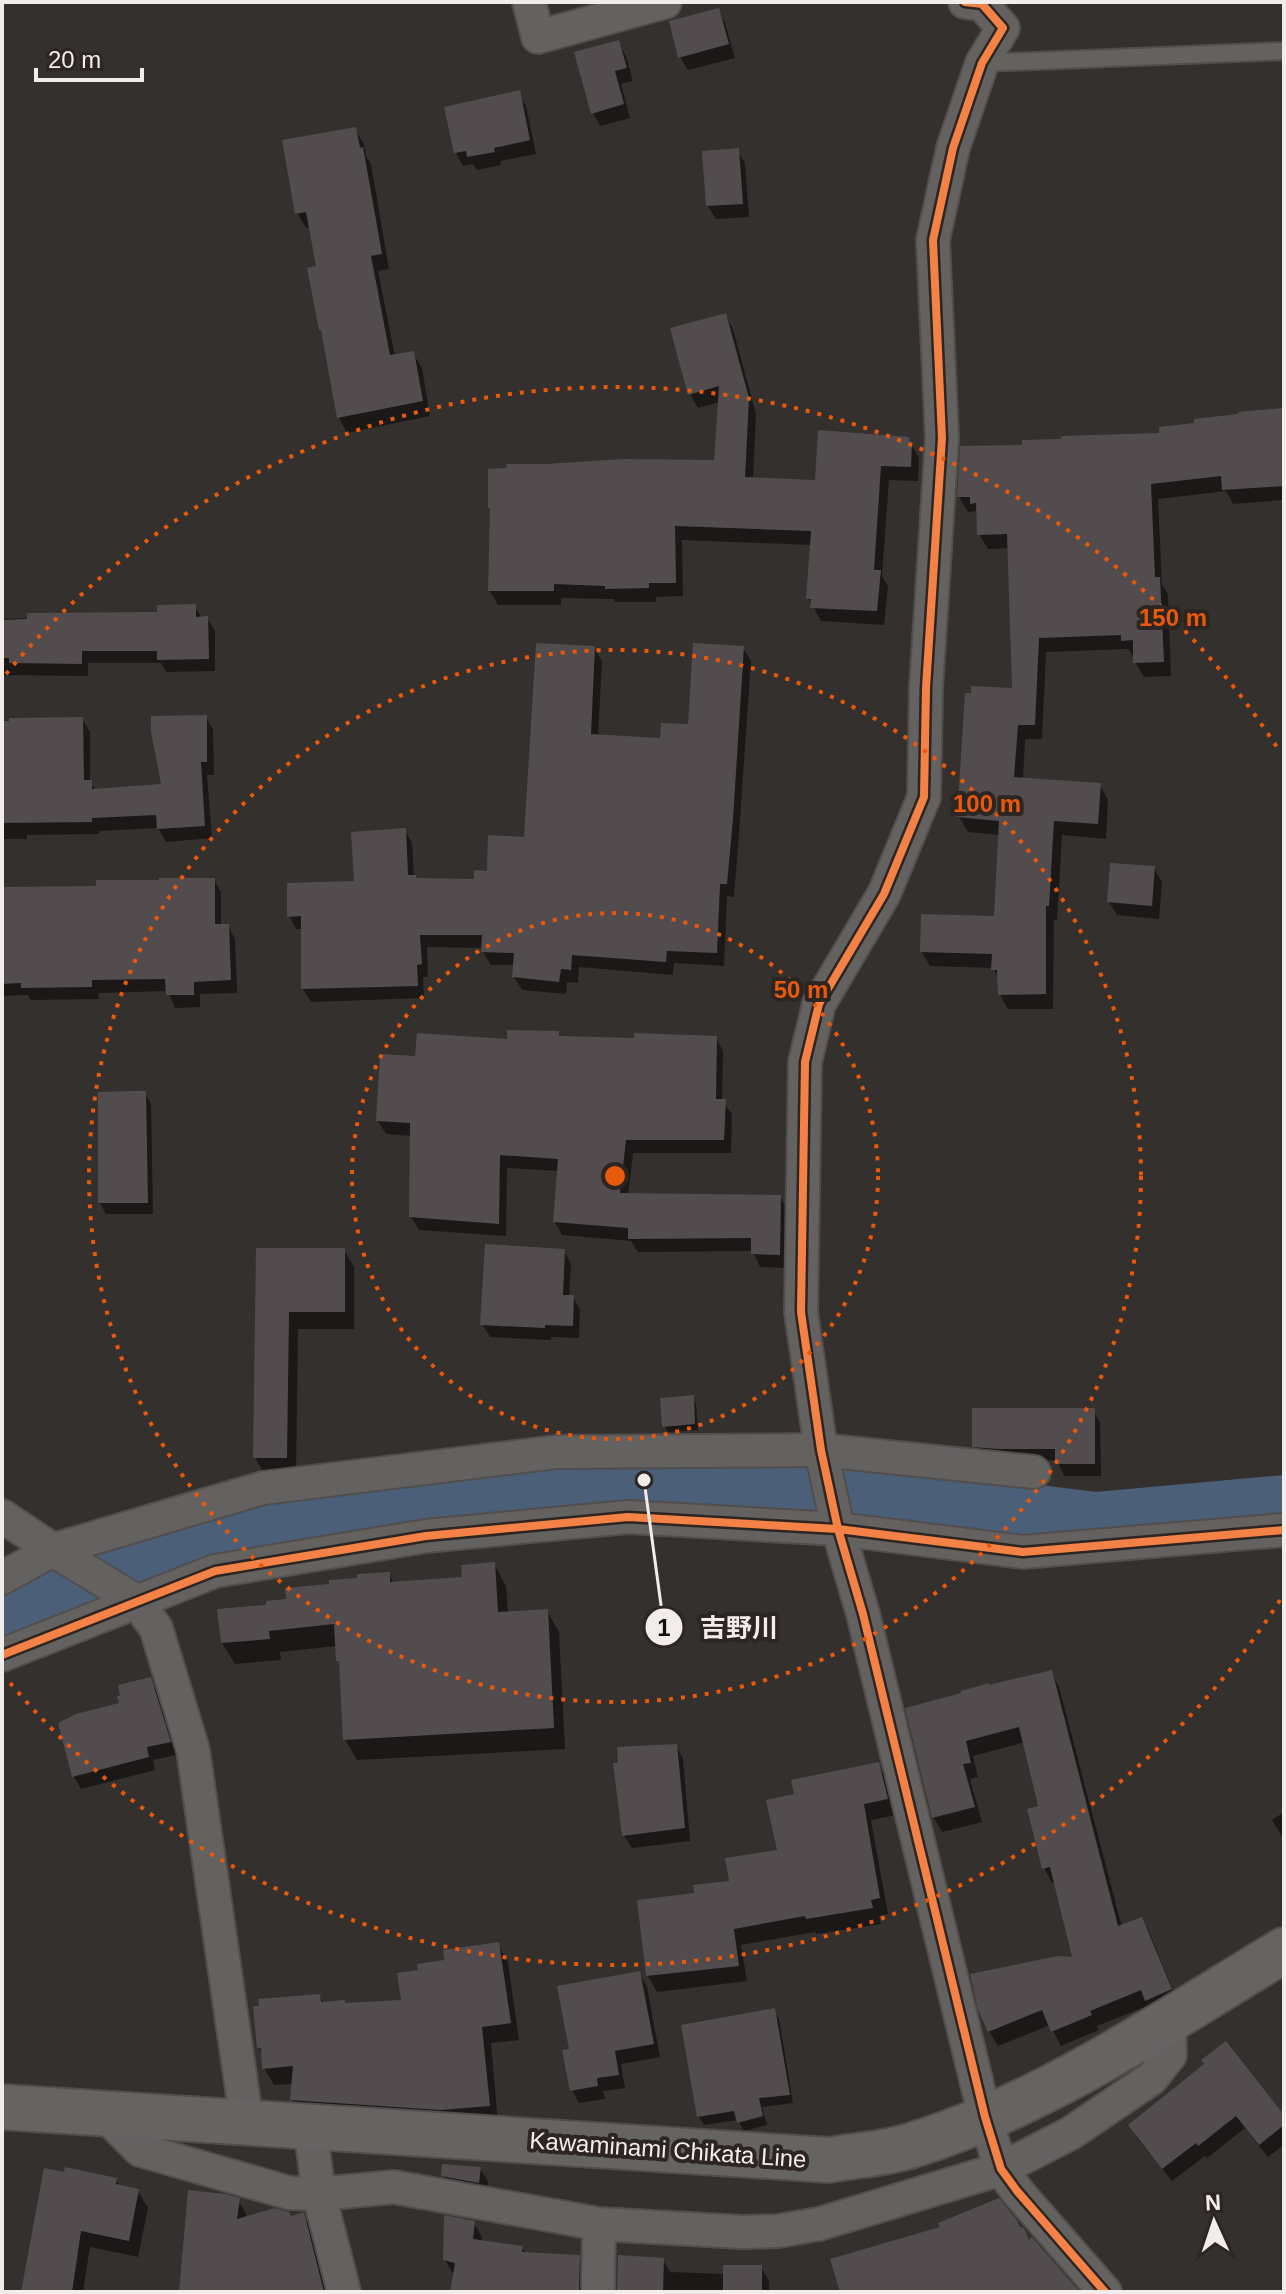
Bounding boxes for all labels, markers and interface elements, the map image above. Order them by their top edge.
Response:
scale bar [36,32,142,82]
text: 20 m [48,46,101,73]
text: 150 m [1139,604,1207,631]
text: 100 m [953,790,1021,817]
text: 50 m [774,976,828,1003]
centre of rings [601,1162,629,1190]
callout: 吉野川 [644,1602,794,1652]
text: 吉野川 [700,1613,778,1643]
text: 1 [657,1614,671,1641]
street label: Kawaminami Chikata Line [529,2126,807,2173]
north arrow [1174,2182,1254,2262]
text: N [1204,2190,1222,2215]

